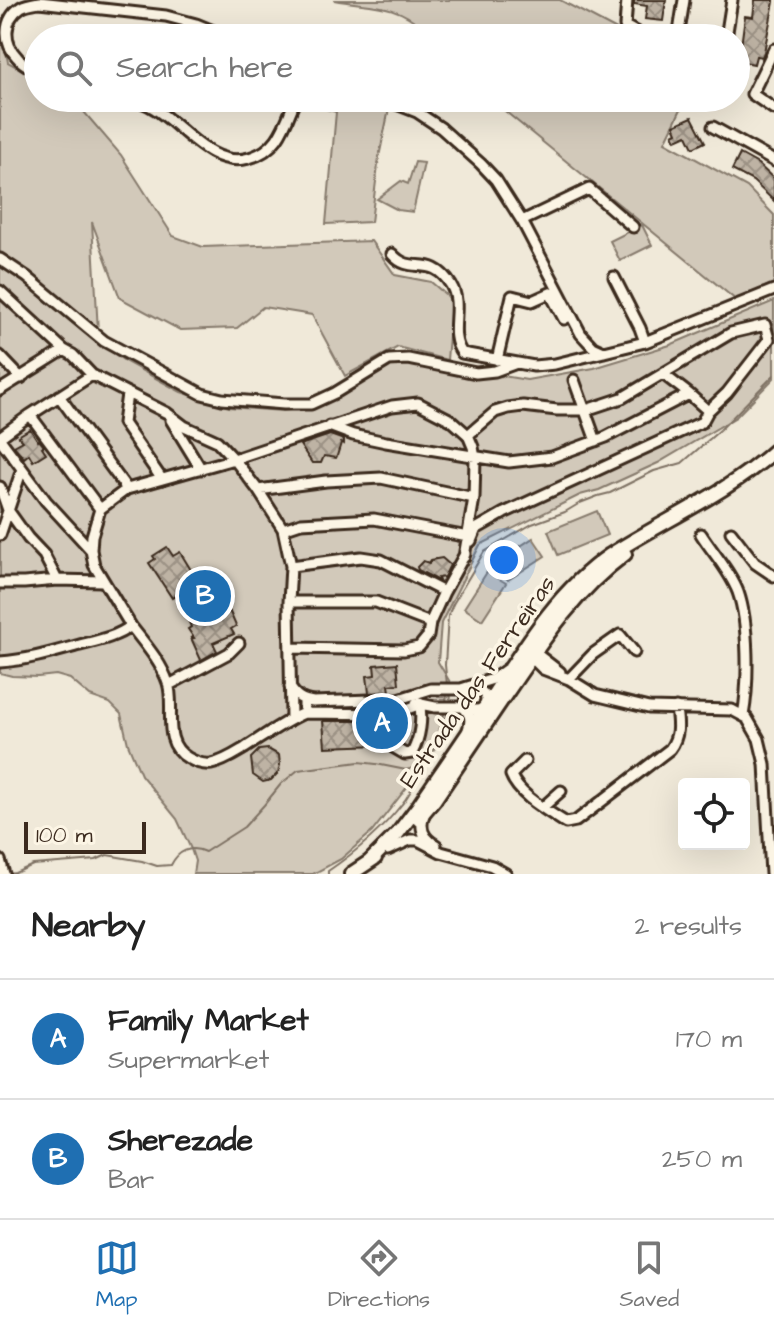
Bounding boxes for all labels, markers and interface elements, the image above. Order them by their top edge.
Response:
search box [24,24,750,112]
icon: search [52,46,96,90]
text: Search here [116,47,293,89]
your location [484,540,524,580]
pin: B [179,566,231,626]
street label: Estrada das Ferreiras [392,569,564,795]
pin: A [356,693,408,753]
map controls [678,778,750,850]
button: locate [678,778,750,850]
scale bar [24,818,146,854]
text: 100 m [36,820,93,851]
text: Nearby [32,902,146,950]
text: 2 results [634,908,742,944]
text: Family Market [108,1000,309,1042]
text: A [50,1021,66,1057]
text: 170 m [676,1021,742,1057]
text: Supermarket [108,1042,269,1078]
text: Sherezade [108,1120,253,1162]
text: B [49,1141,67,1177]
text: 250 m [662,1141,742,1177]
text: Bar [108,1162,154,1198]
tab: Map [95,1236,139,1315]
tab: Directions [328,1236,430,1315]
tab: Saved [619,1236,679,1315]

